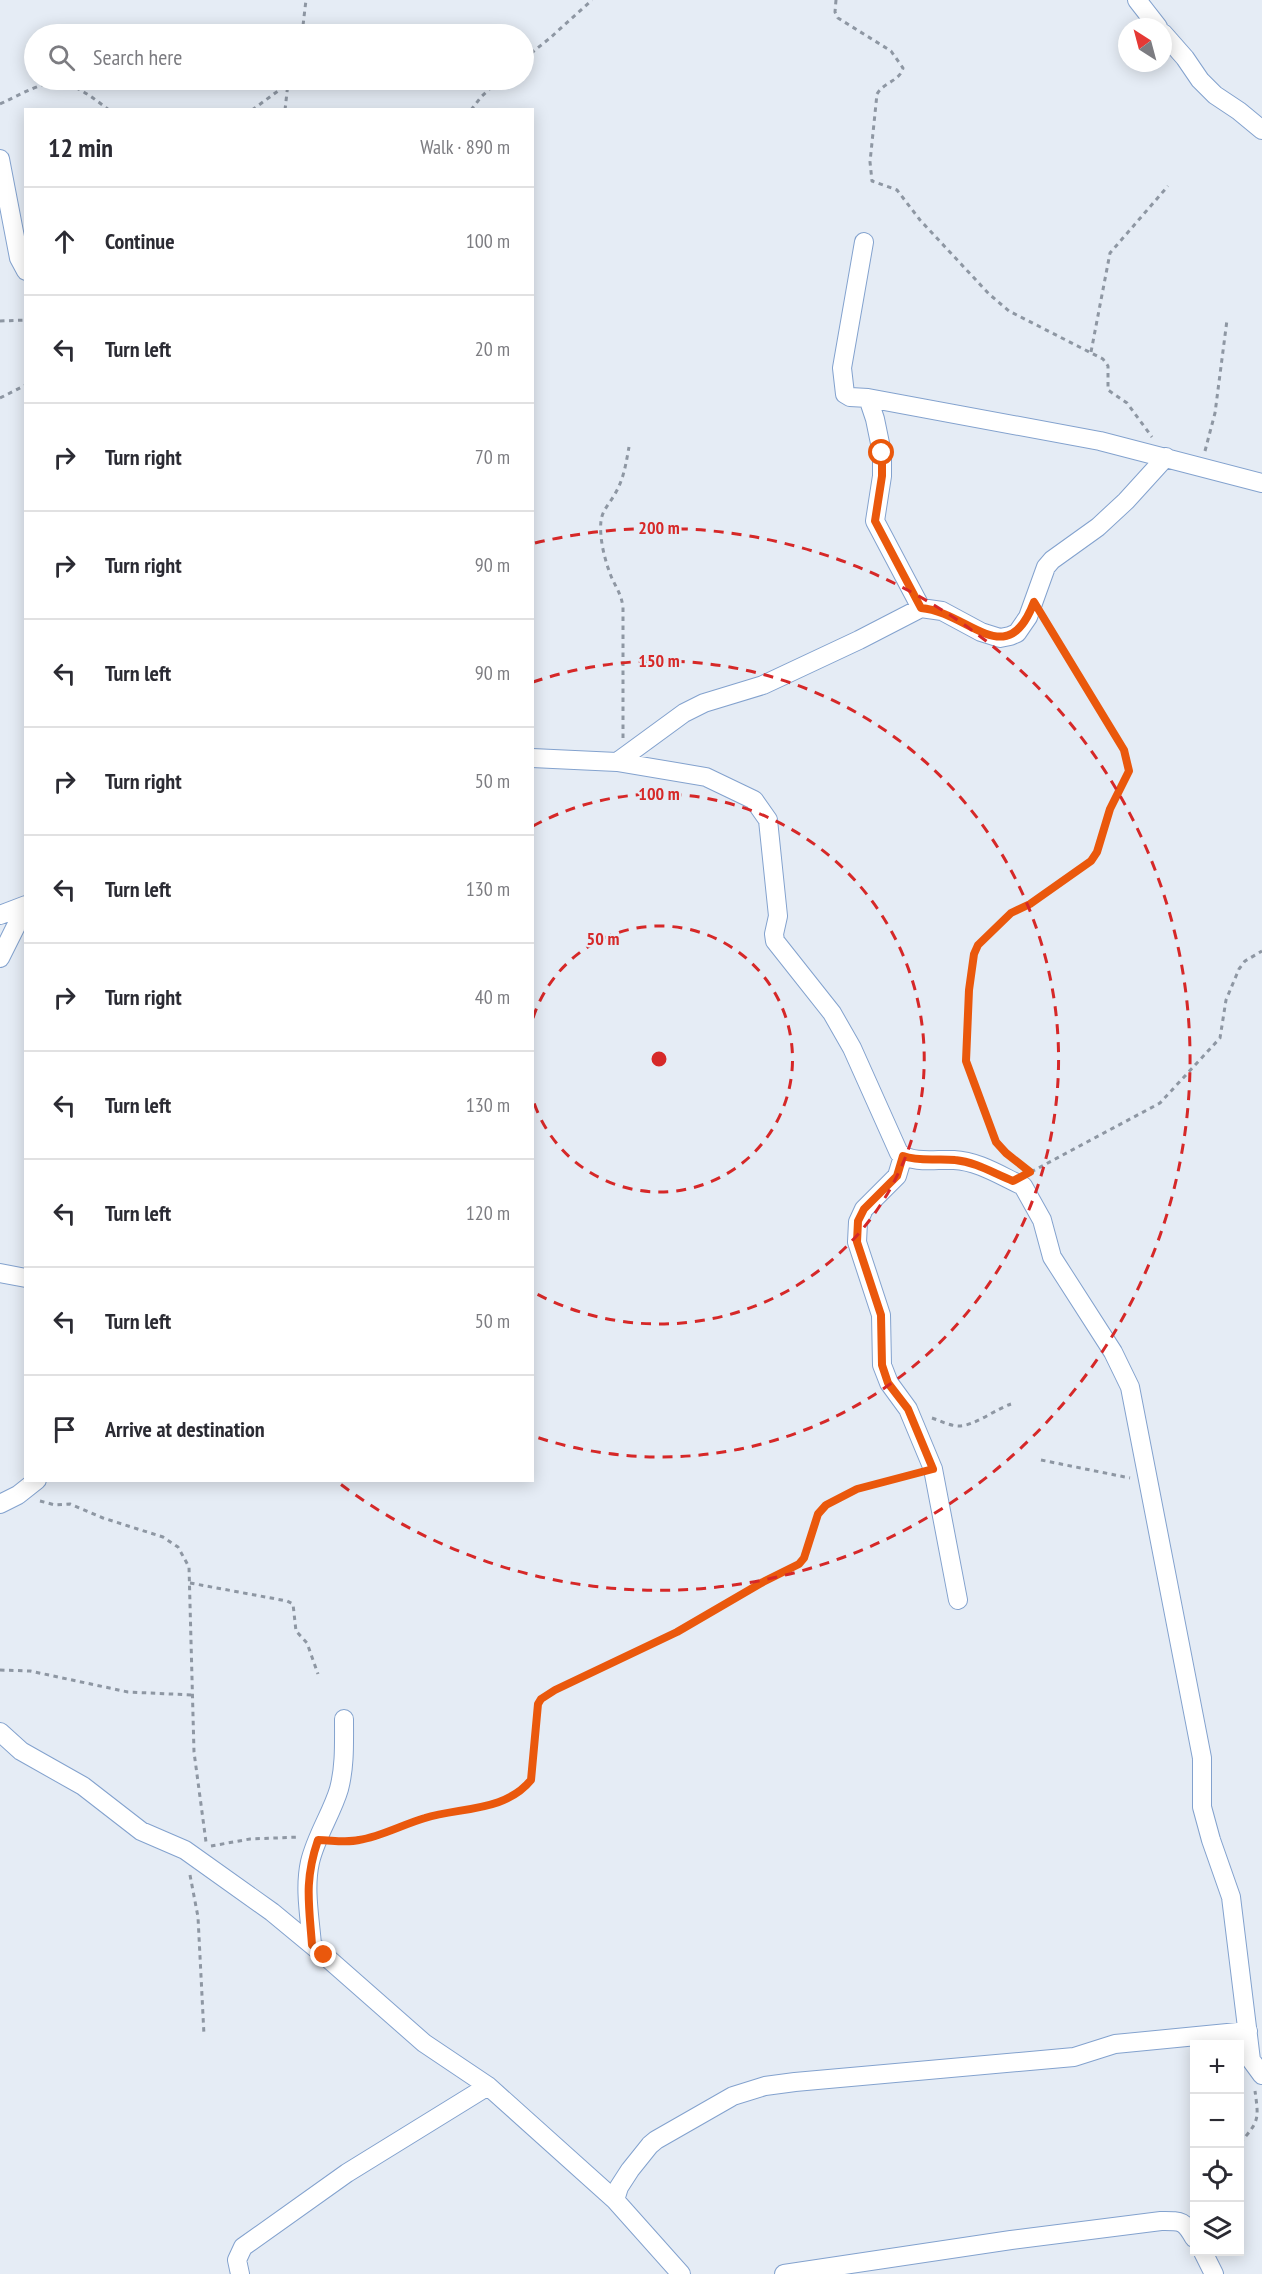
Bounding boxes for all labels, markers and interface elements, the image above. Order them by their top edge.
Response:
north arrow [1118,18,1172,72]
search box [24,24,534,90]
icon: search [45,41,78,74]
text: Search here [93,43,182,71]
text: 12 min [48,131,113,164]
text: Walk · 890 m [420,134,510,160]
icon: ahead [48,225,81,258]
text: Continue [105,227,175,255]
text: 100 m [466,228,510,254]
icon: left [48,333,81,366]
text: Turn left [105,335,171,363]
text: 20 m [475,336,510,362]
route start [868,439,894,465]
icon: right [48,441,81,474]
text: Turn right [105,443,182,471]
text: 70 m [475,444,510,470]
text: 200 m [638,516,680,539]
icon: right [48,549,81,582]
text: Turn right [105,551,182,579]
text: 90 m [475,552,510,578]
text: 150 m [638,649,680,672]
icon: left [48,657,81,690]
text: Turn left [105,659,171,687]
text: 90 m [475,660,510,686]
icon: right [48,765,81,798]
text: Turn right [105,767,182,795]
text: 50 m [475,768,510,794]
text: 100 m [638,782,680,805]
icon: left [48,873,81,906]
text: Turn left [105,875,171,903]
text: 130 m [466,876,510,902]
text: 50 m [587,927,619,950]
icon: right [48,981,81,1014]
text: Turn right [105,983,182,1011]
text: 40 m [475,984,510,1010]
centre of rings [649,1049,669,1069]
icon: left [48,1089,81,1122]
text: Turn left [105,1091,171,1119]
text: 130 m [466,1092,510,1118]
icon: left [48,1197,81,1230]
text: Turn left [105,1199,171,1227]
text: 120 m [466,1200,510,1226]
icon: left [48,1305,81,1338]
text: Turn left [105,1307,171,1335]
text: 50 m [475,1308,510,1334]
icon: arrive [48,1413,81,1446]
text: Arrive at destination [105,1415,265,1443]
route end [310,1941,336,1967]
map controls [1190,2040,1244,2256]
button: + [1190,2040,1244,2094]
button: − [1190,2094,1244,2148]
button: locate [1190,2148,1244,2202]
button: layers [1190,2202,1244,2256]

